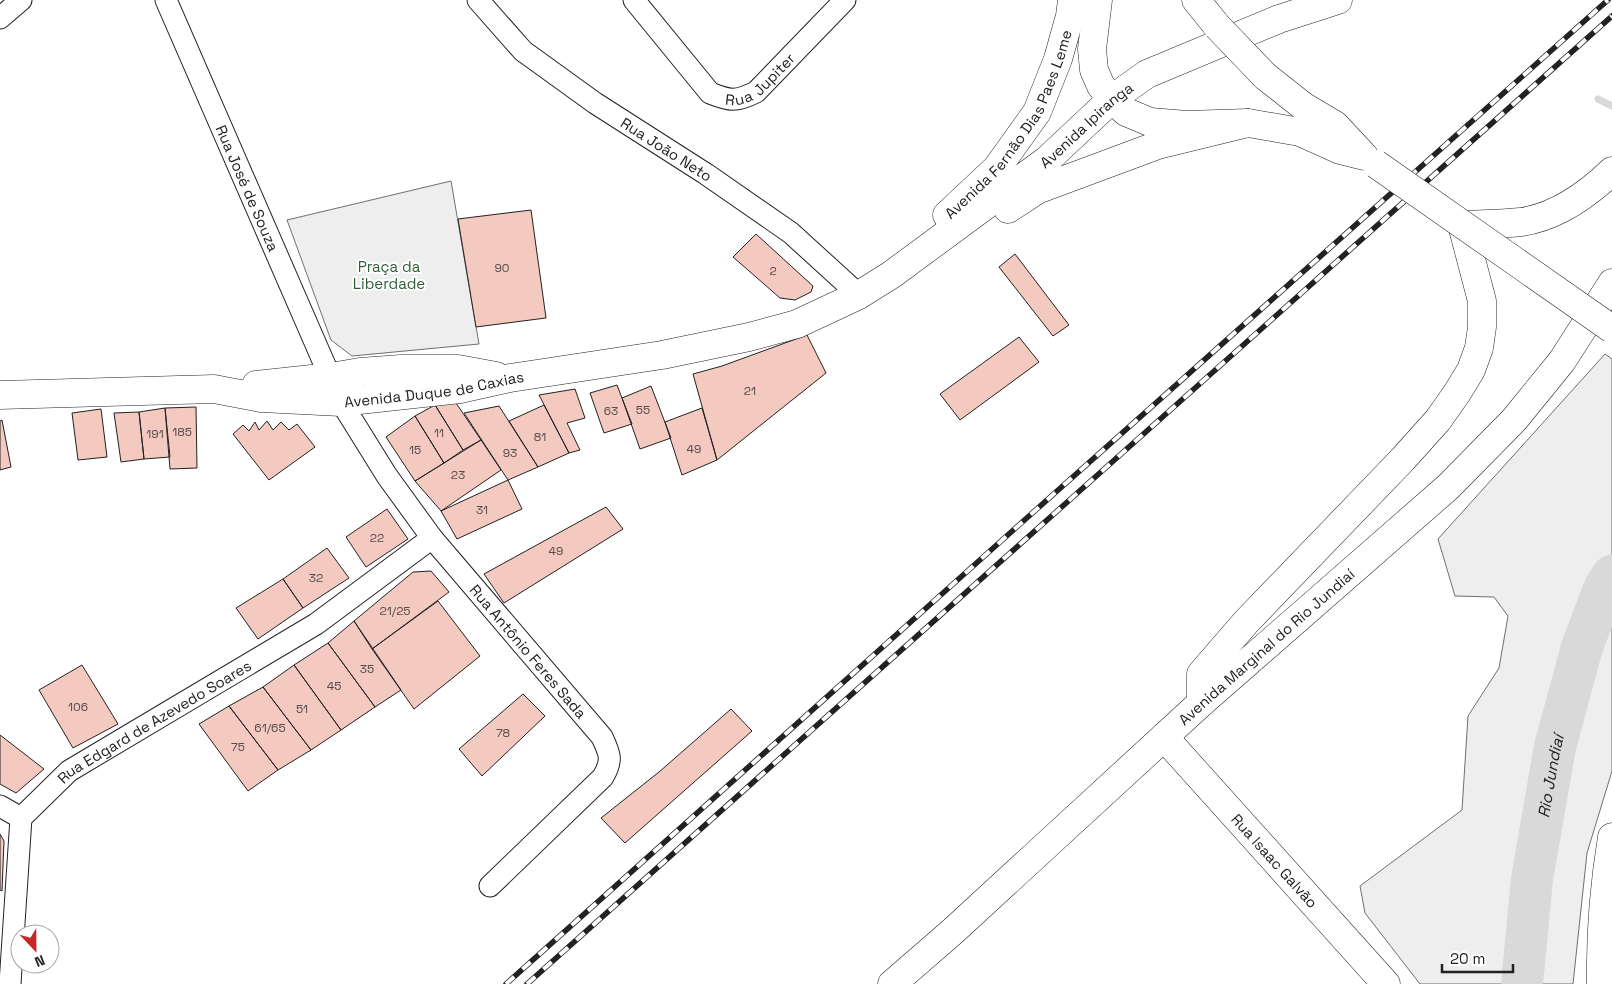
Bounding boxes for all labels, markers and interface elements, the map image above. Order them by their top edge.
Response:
street label: Avenida Fernão Dias Paes Leme [940,27,1075,222]
street label: Rua Jupiter [724,48,799,109]
street label: Avenida Ipiranga [1036,77,1137,172]
street label: Rua João Neto [617,113,716,185]
street label: Rua José de Souza [212,122,284,254]
park label: Praça da Liberdade [353,257,425,293]
house number: 90 [494,260,510,276]
house number: 2 [769,263,777,279]
street label: Avenida Duque de Caxias [343,367,525,411]
house number: 21 [744,383,756,399]
house number: 55 [636,402,650,418]
house number: 63 [604,403,618,419]
house number: 185 [172,424,192,440]
house number: 11 [434,425,444,441]
house number: 191 [146,426,164,442]
house number: 81 [534,429,546,445]
house number: 49 [687,441,701,457]
house number: 15 [409,442,421,458]
house number: 93 [503,445,517,461]
house number: 23 [451,467,465,483]
house number: 31 [476,502,488,518]
house number: 22 [370,530,384,546]
house number: 49 [549,543,563,559]
street label: Avenida Marginal do Rio Jundiaí [1174,564,1358,729]
house number: 32 [309,570,323,586]
street label: Rua Antônio Feres Sada [466,580,591,722]
house number: 21/25 [379,603,411,619]
street label: Rua Edgard de Azevedo Soares [53,655,254,787]
house number: 35 [360,661,374,677]
house number: 45 [327,678,341,694]
house number: 106 [68,699,88,715]
house number: 51 [296,701,308,717]
house number: 61/65 [254,720,286,736]
house number: 78 [496,725,510,741]
water label: Rio Jundiaí [1532,729,1569,819]
house number: 75 [231,739,245,755]
street label: Rua Isaac Galvão [1228,809,1322,912]
north arrow [10,924,60,974]
scale bar [1442,942,1513,974]
text: 20 m [1450,949,1485,968]
text: N [32,951,48,971]

